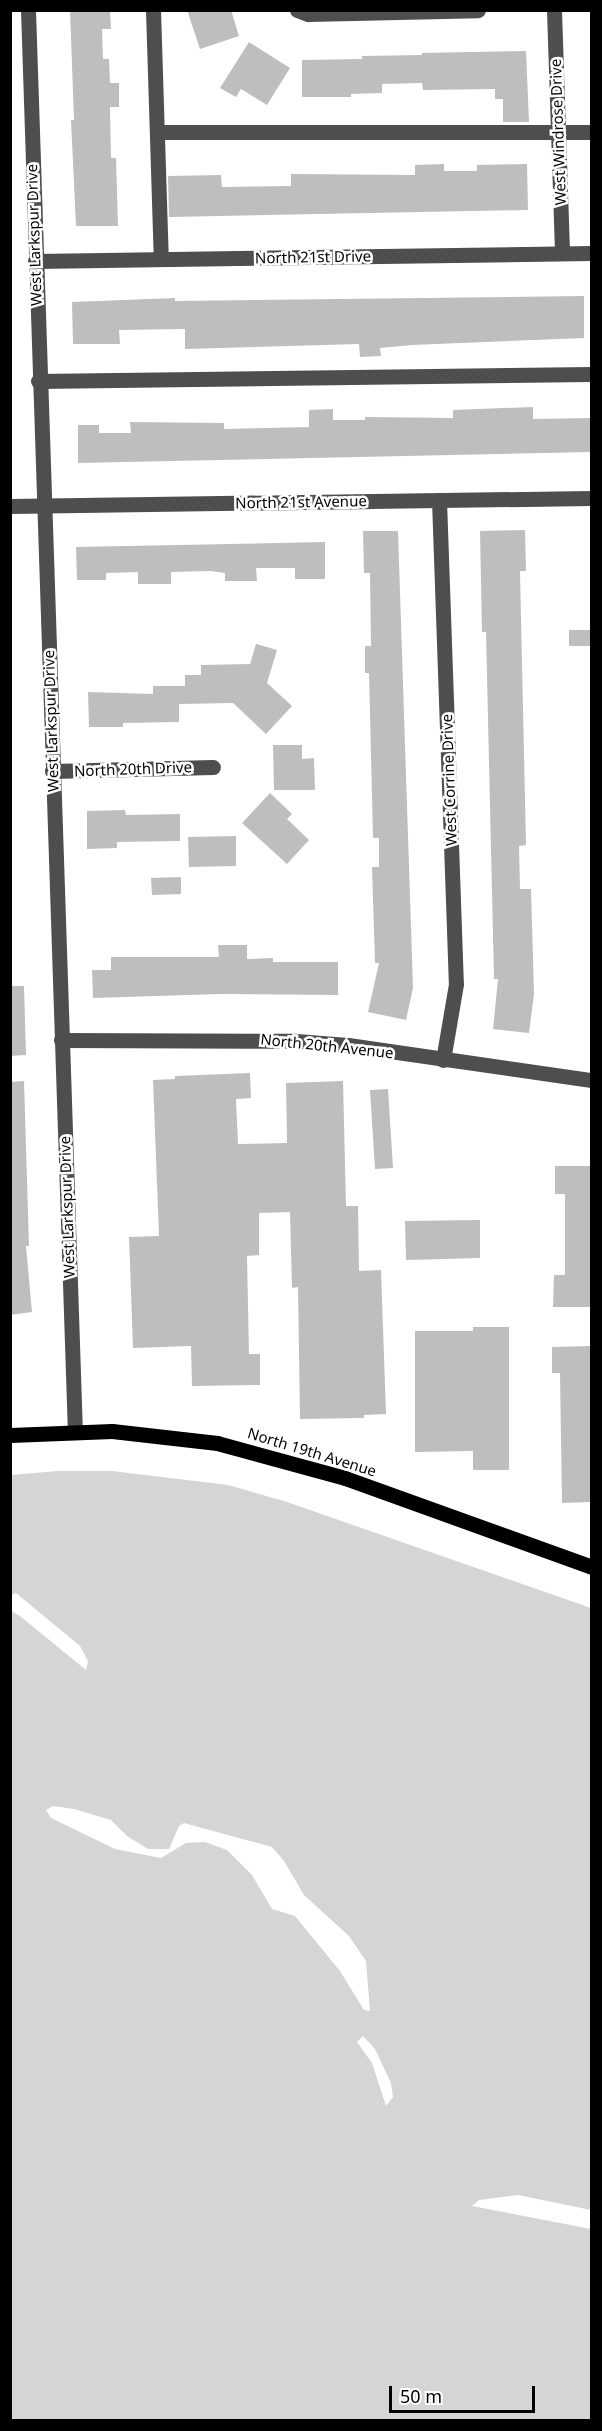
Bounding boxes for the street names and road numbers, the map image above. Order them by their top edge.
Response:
street label: West Windrose Drive [546,58,570,206]
street label: West Larkspur Drive [23,164,45,306]
street label: North 21st Drive [255,247,371,267]
street label: North 21st Avenue [235,492,367,512]
street label: West Larkspur Drive [40,650,62,792]
street label: West Corrine Drive [438,714,460,846]
street label: North 20th Drive [74,758,192,780]
street label: North 20th Avenue [260,1030,394,1062]
street label: West Larkspur Drive [56,1136,78,1278]
street label: North 19th Avenue [245,1424,379,1480]

